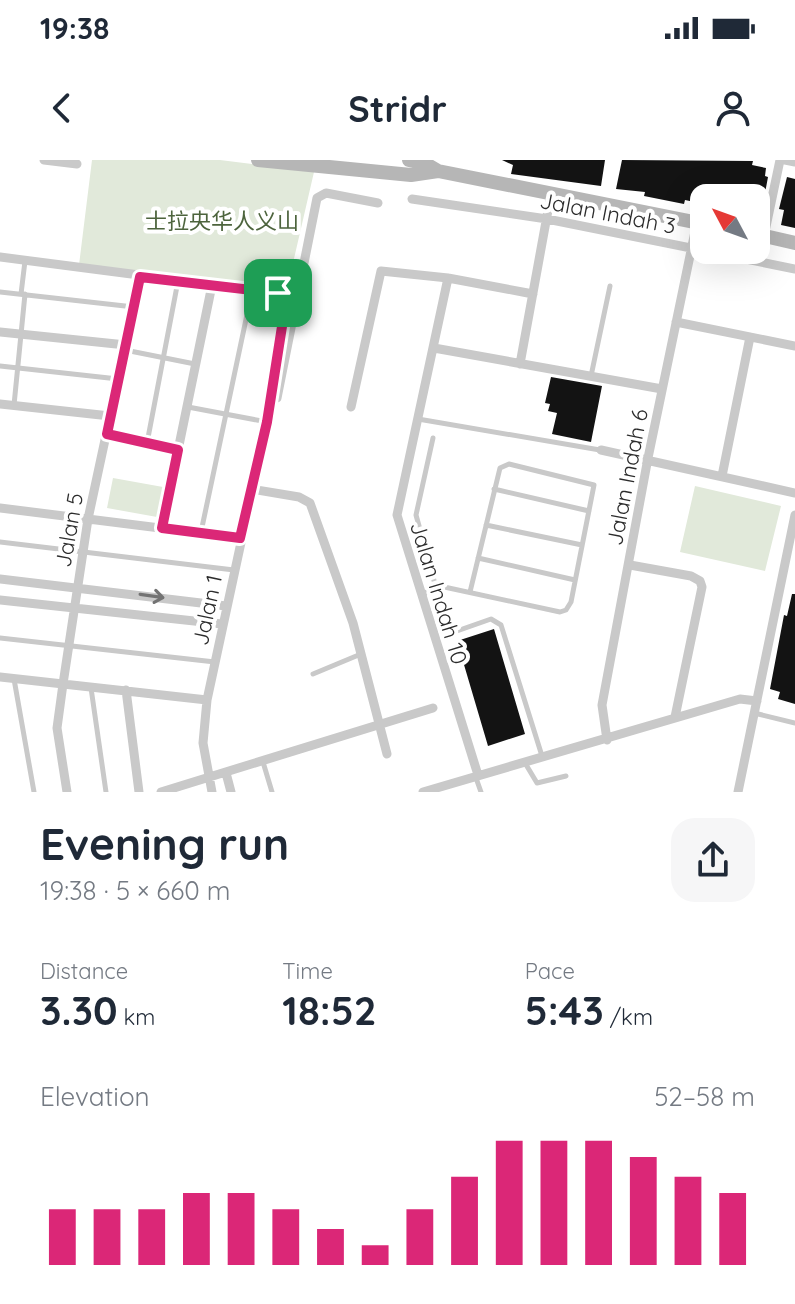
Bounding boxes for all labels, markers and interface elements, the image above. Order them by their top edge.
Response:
text: 19:38 [40,9,109,47]
icon: back [40,86,84,130]
text: Stridr [348,86,447,131]
icon: person [711,86,755,130]
north arrow [690,184,770,264]
map controls [690,184,770,264]
street label: Jalan Indah 3 [538,186,678,240]
park label: 士拉央华人义山 [145,207,299,235]
pin [244,259,312,327]
icon: arrive [256,271,300,315]
street label: Jalan Indah 6 [600,406,654,548]
street label: Jalan 5 [49,491,89,569]
street label: Jalan Indah 10 [404,518,474,668]
street label: Jalan 1 [186,572,228,648]
one-way arrow [138,589,165,604]
text: Evening run [40,816,289,871]
button: share [671,818,755,902]
text: 19:38 · 5 × 660 m [40,874,231,907]
text: Distance [40,957,128,985]
text: Time [282,957,333,985]
text: Pace [525,957,575,985]
text: 3.30 [40,985,117,1035]
text: 18:52 [282,985,377,1035]
text: 5:43 [525,985,604,1035]
text: km [117,1003,155,1031]
text: /km [604,1003,653,1031]
text: Elevation [40,1080,150,1113]
text: 52–58 m [654,1080,755,1113]

